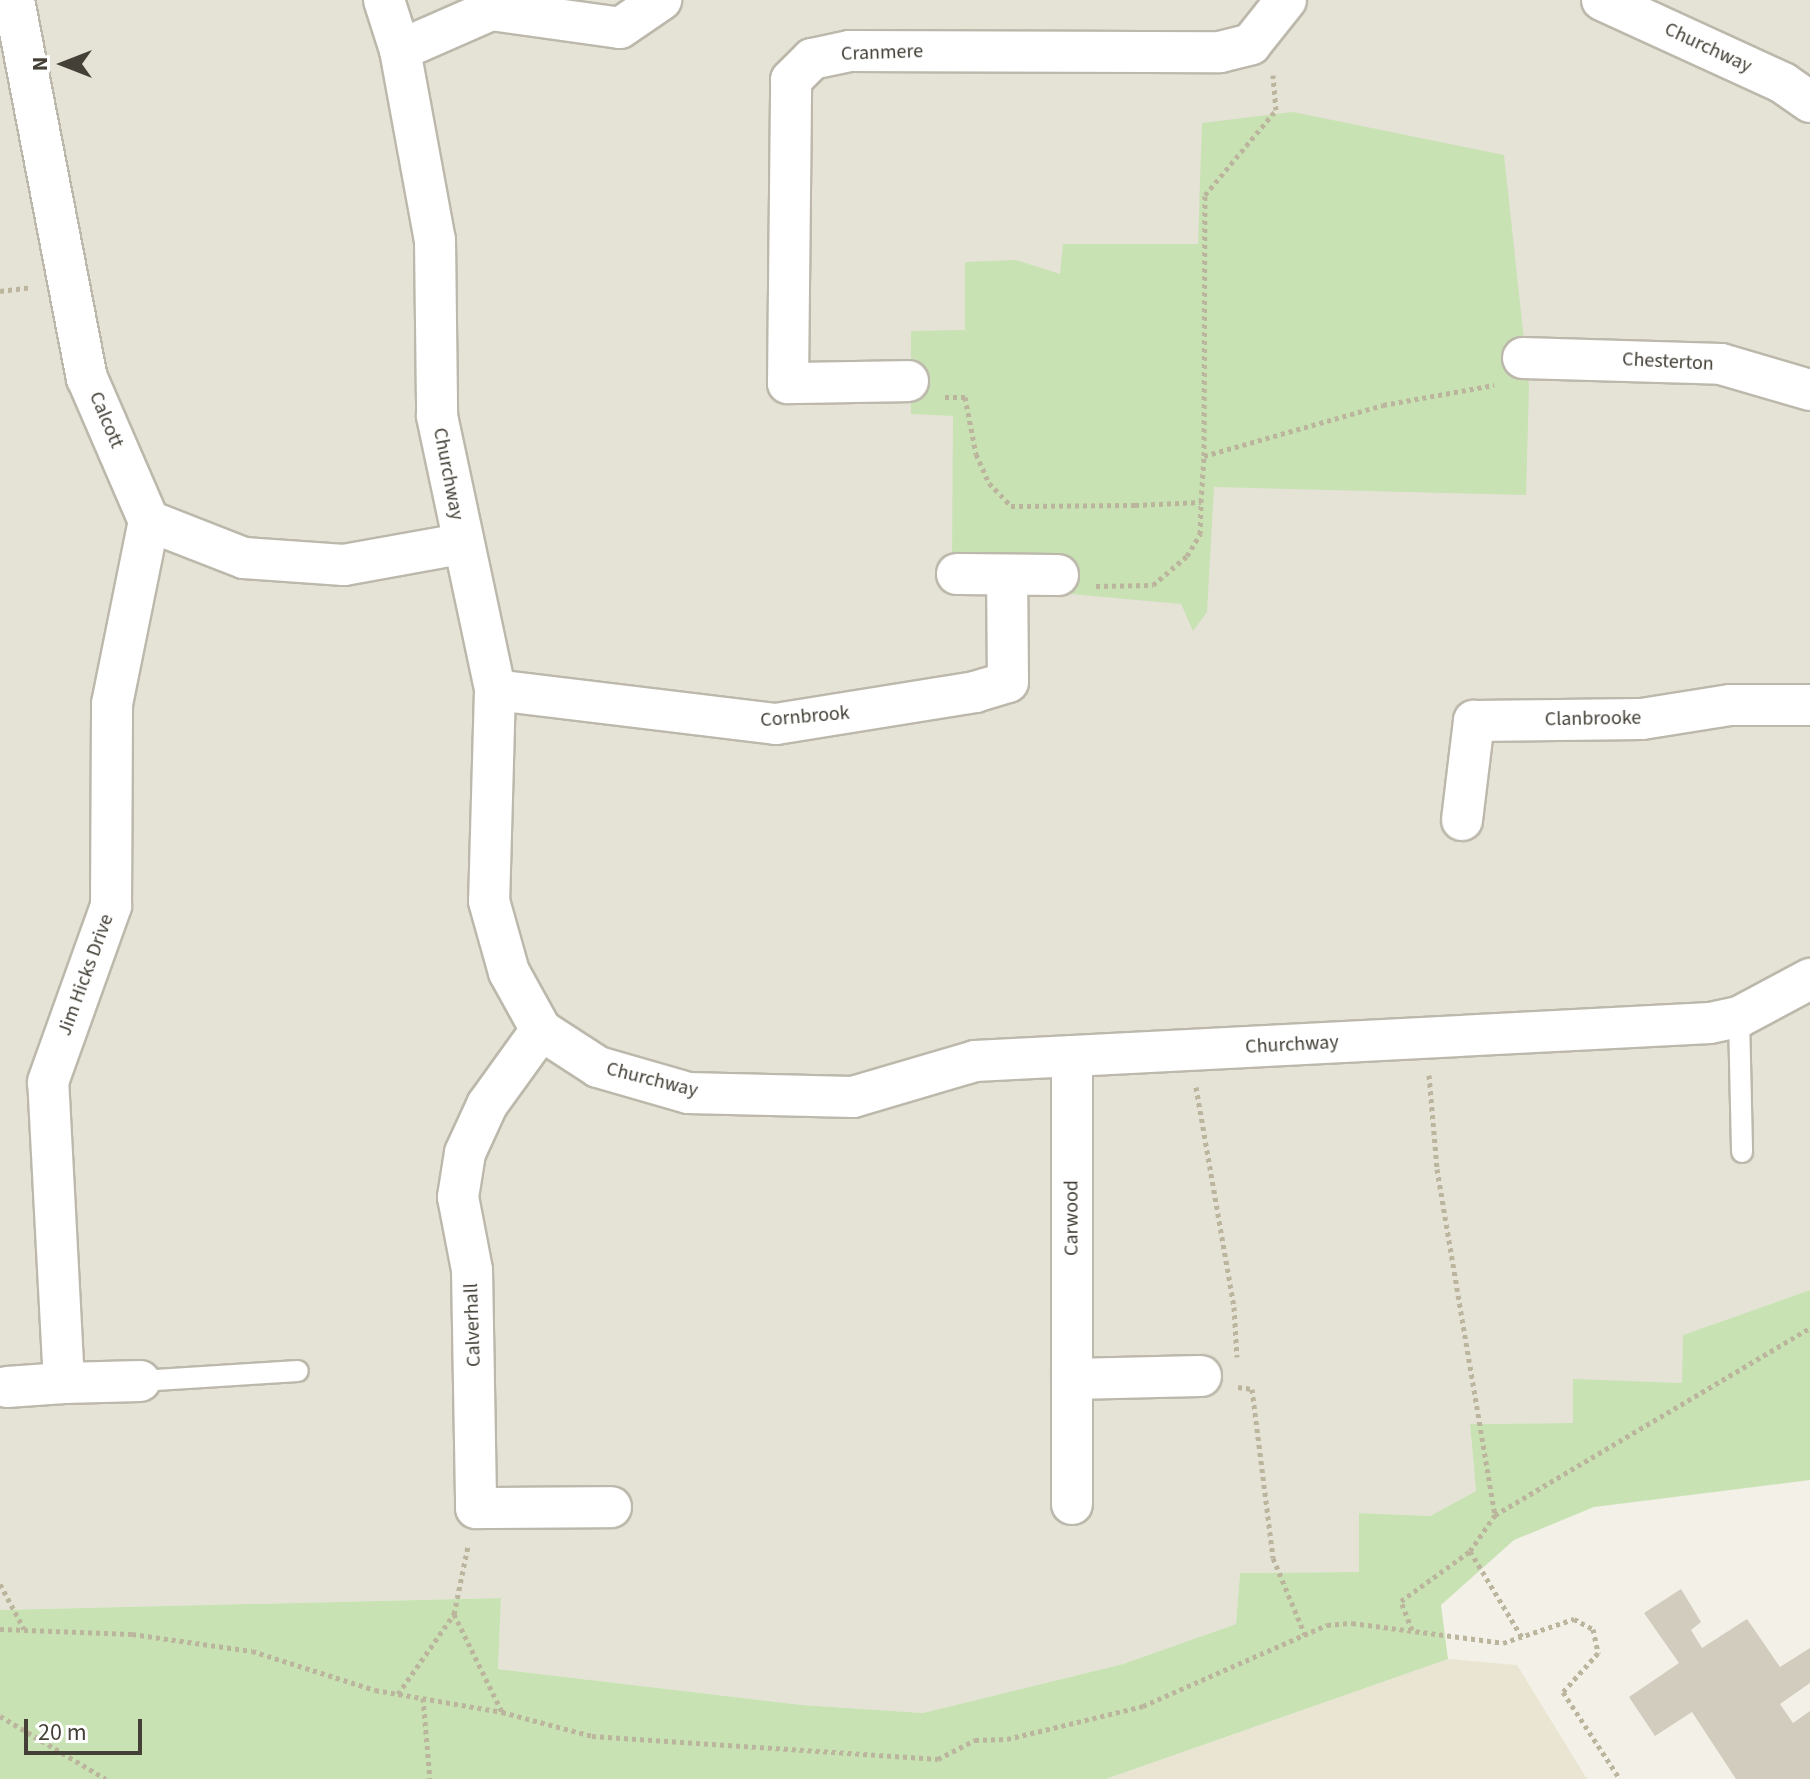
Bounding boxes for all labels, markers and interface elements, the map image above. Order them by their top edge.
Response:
street label: Churchway [1661,17,1755,79]
north arrow [24,24,104,104]
street label: Cranmere [841,40,923,66]
text: N [24,57,56,71]
street label: Chesterton [1622,348,1714,376]
street label: Calcott [83,388,129,452]
street label: Churchway [427,426,469,522]
street label: Cornbrook [759,701,851,733]
street label: Clanbrooke [1545,706,1641,732]
street label: Jim Hicks Drive [53,911,119,1039]
street label: Churchway [1245,1031,1339,1059]
street label: Churchway [604,1057,700,1103]
street label: Carwood [1060,1180,1084,1256]
street label: Calverhall [460,1283,486,1367]
scale bar [28,1703,146,1753]
text: 20 m [38,1715,87,1750]

